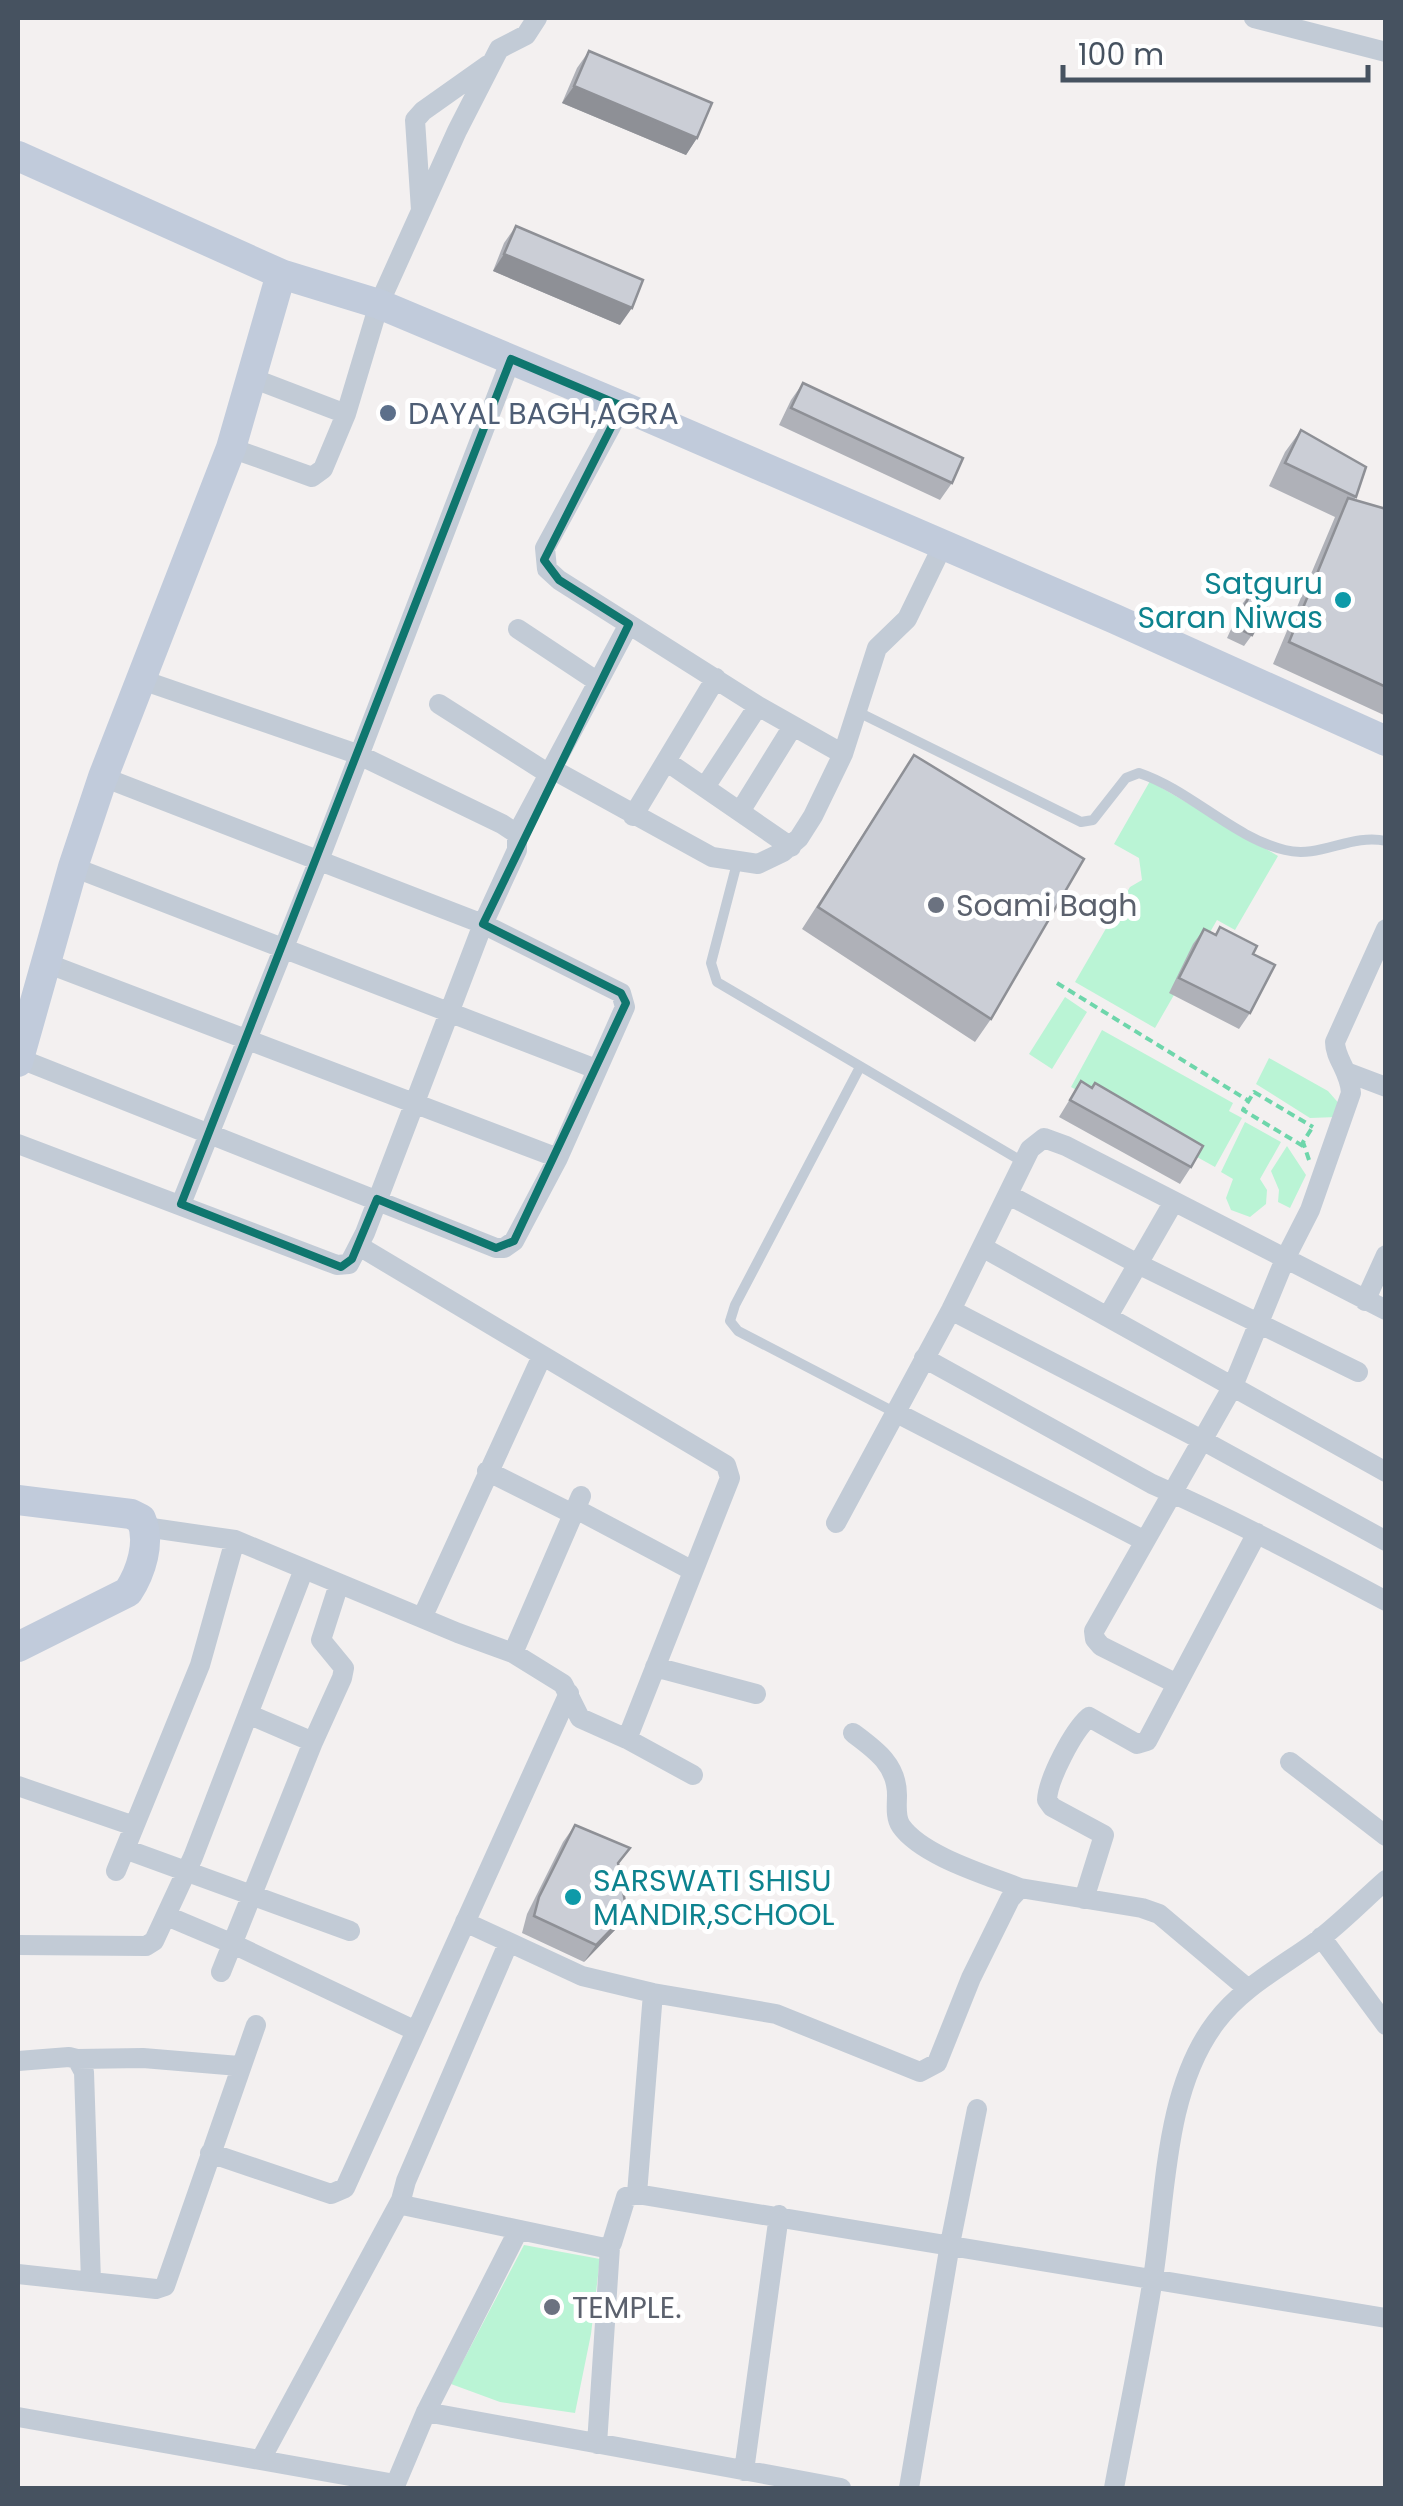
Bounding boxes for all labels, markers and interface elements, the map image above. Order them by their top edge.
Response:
scale bar [1063,20,1368,82]
text: 100 m [1078,33,1164,76]
place label: DAYAL BAGH,AGRA [408,392,679,435]
marker: DAYAL BAGH,AGRA [377,402,399,424]
place label: Satguru Saran Niwas [1137,562,1323,639]
marker: Satguru Saran Niwas [1332,589,1354,611]
place label: Soami Bagh [956,884,1138,927]
marker: Soami Bagh [925,894,947,916]
place label: SARSWATI SHISU MANDIR,SCHOOL [593,1859,835,1936]
marker: SARSWATI SHISU MANDIR,SCHOOL [562,1886,584,1908]
place label: TEMPLE. [572,2286,681,2329]
marker: TEMPLE. [541,2296,563,2318]

